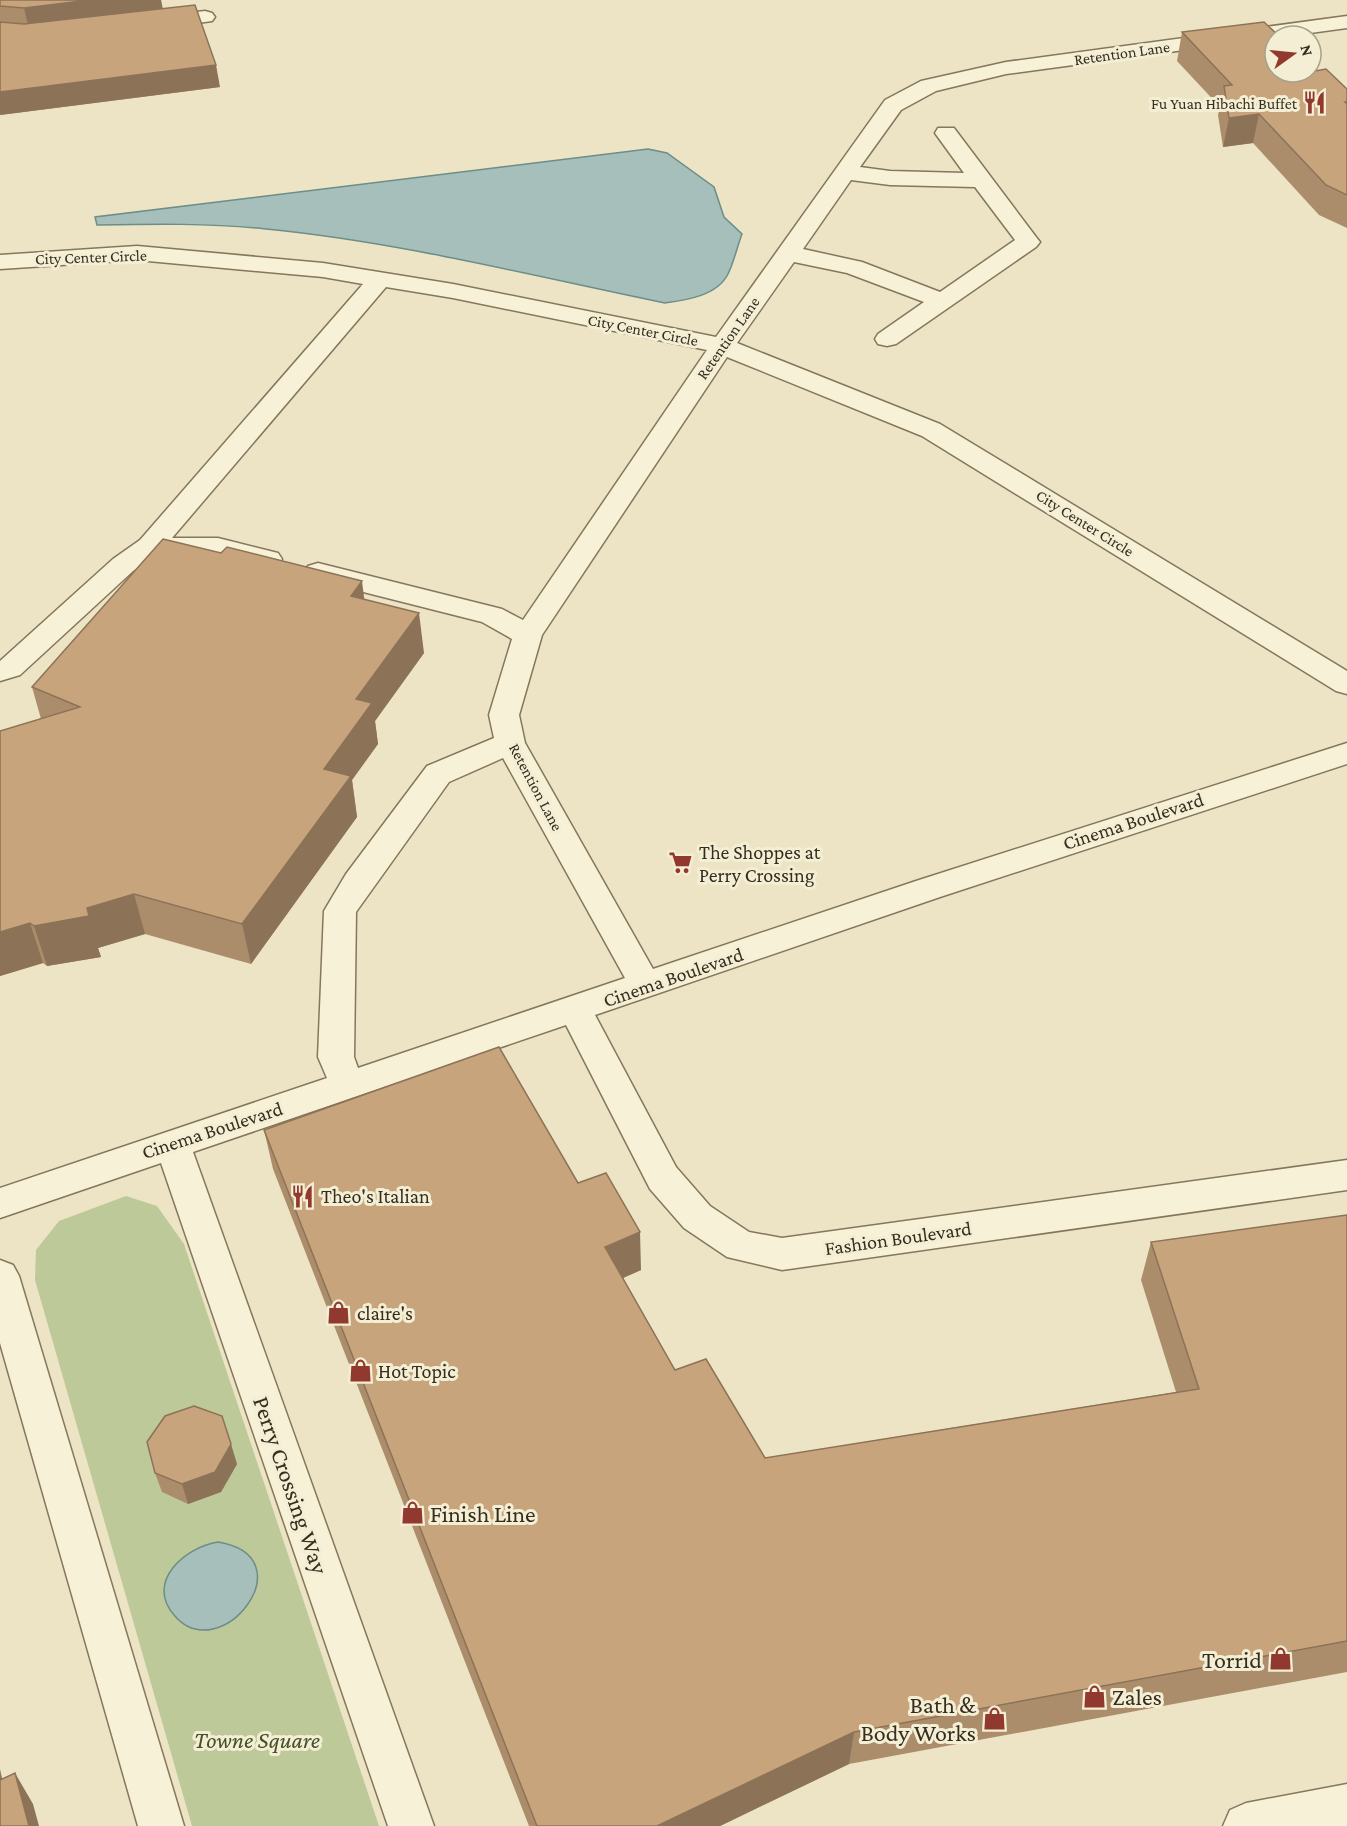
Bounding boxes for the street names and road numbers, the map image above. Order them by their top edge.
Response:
street label: Retention Lane [1073,38,1171,68]
street label: City Center Circle [35,247,147,268]
street label: Retention Lane [693,294,763,382]
street label: City Center Circle [586,311,700,350]
street label: City Center Circle [1033,486,1137,561]
street label: Retention Lane [506,740,566,834]
street label: Cinema Boulevard [1060,788,1207,854]
street label: Cinema Boulevard [600,943,746,1011]
street label: Cinema Boulevard [139,1097,286,1163]
street label: Fashion Boulevard [823,1217,973,1259]
street label: Perry Crossing Way [248,1393,334,1578]

